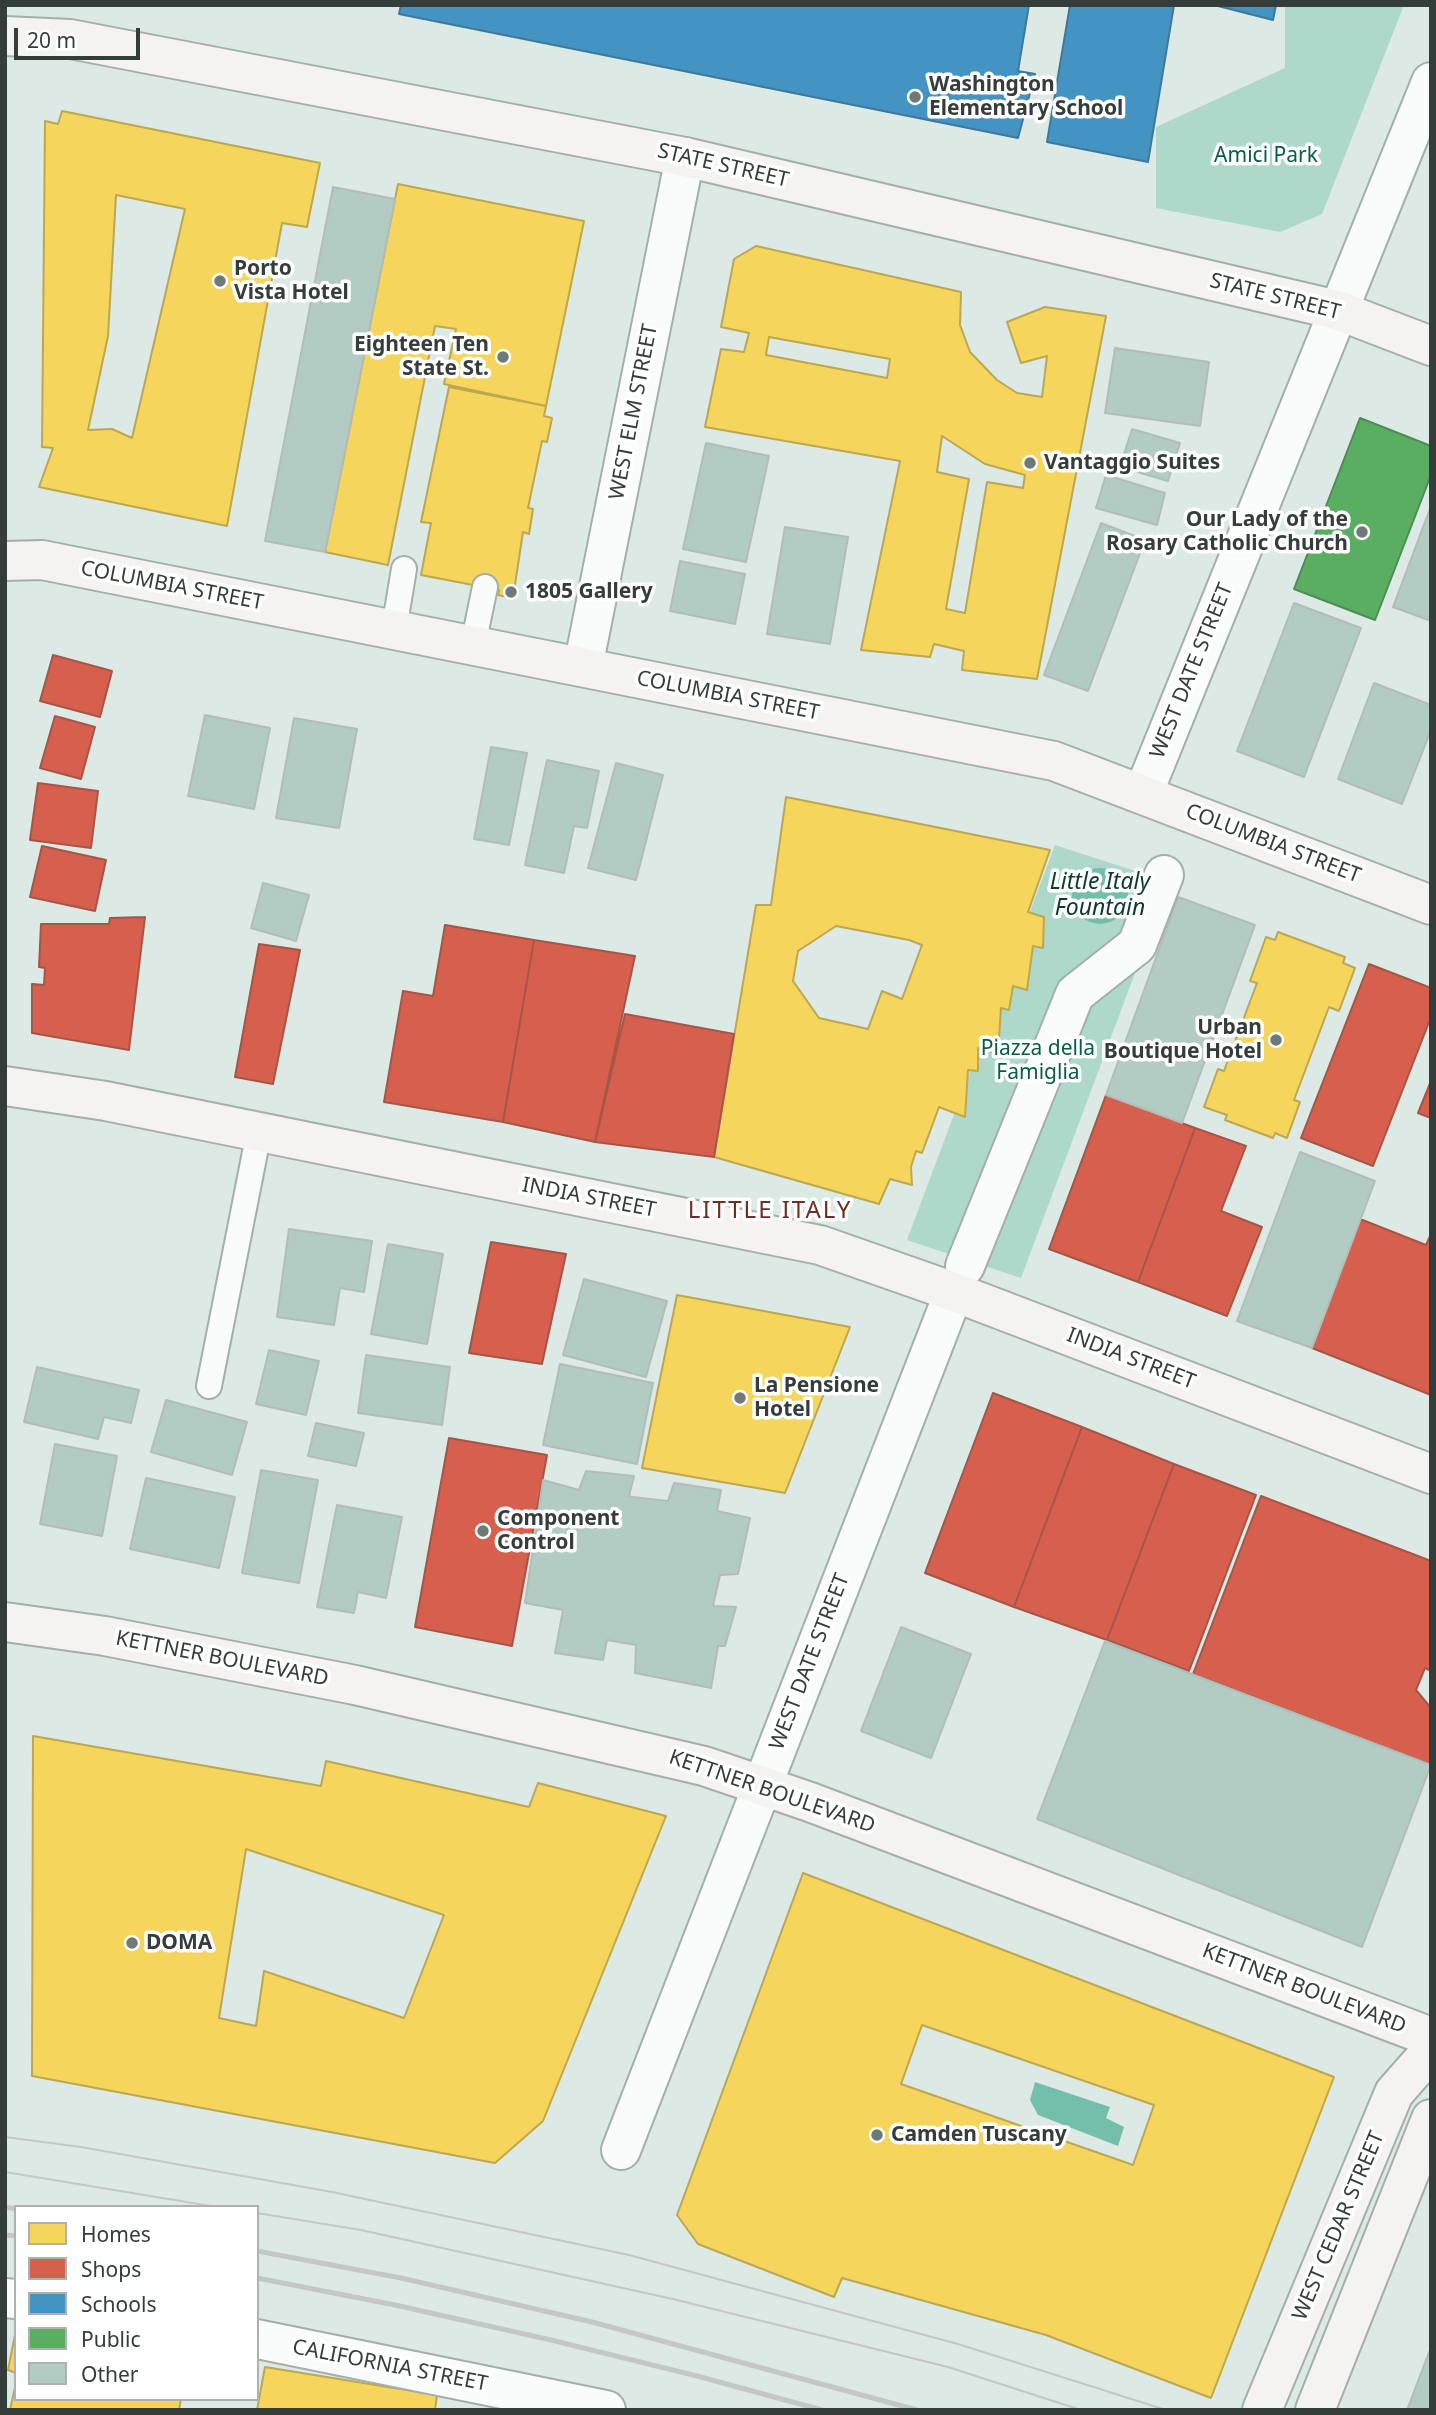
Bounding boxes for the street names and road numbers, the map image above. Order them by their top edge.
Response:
street label: STATE STREET [655,139,791,193]
street label: STATE STREET [1207,269,1343,325]
street label: WEST ELM STREET [605,322,663,502]
street label: COLUMBIA STREET [79,556,265,616]
street label: WEST DATE STREET [1145,580,1239,762]
street label: COLUMBIA STREET [635,666,821,726]
street label: COLUMBIA STREET [1182,799,1364,889]
street label: INDIA STREET [520,1173,658,1223]
street label: INDIA STREET [1063,1323,1199,1395]
street label: WEST DATE STREET [765,1570,855,1754]
street label: KETTNER BOULEVARD [113,1626,331,1692]
street label: KETTNER BOULEVARD [666,1745,878,1839]
street label: KETTNER BOULEVARD [1199,1938,1409,2040]
street label: WEST CEDAR STREET [1288,2128,1390,2324]
street label: CALIFORNIA STREET [290,2335,490,2397]

